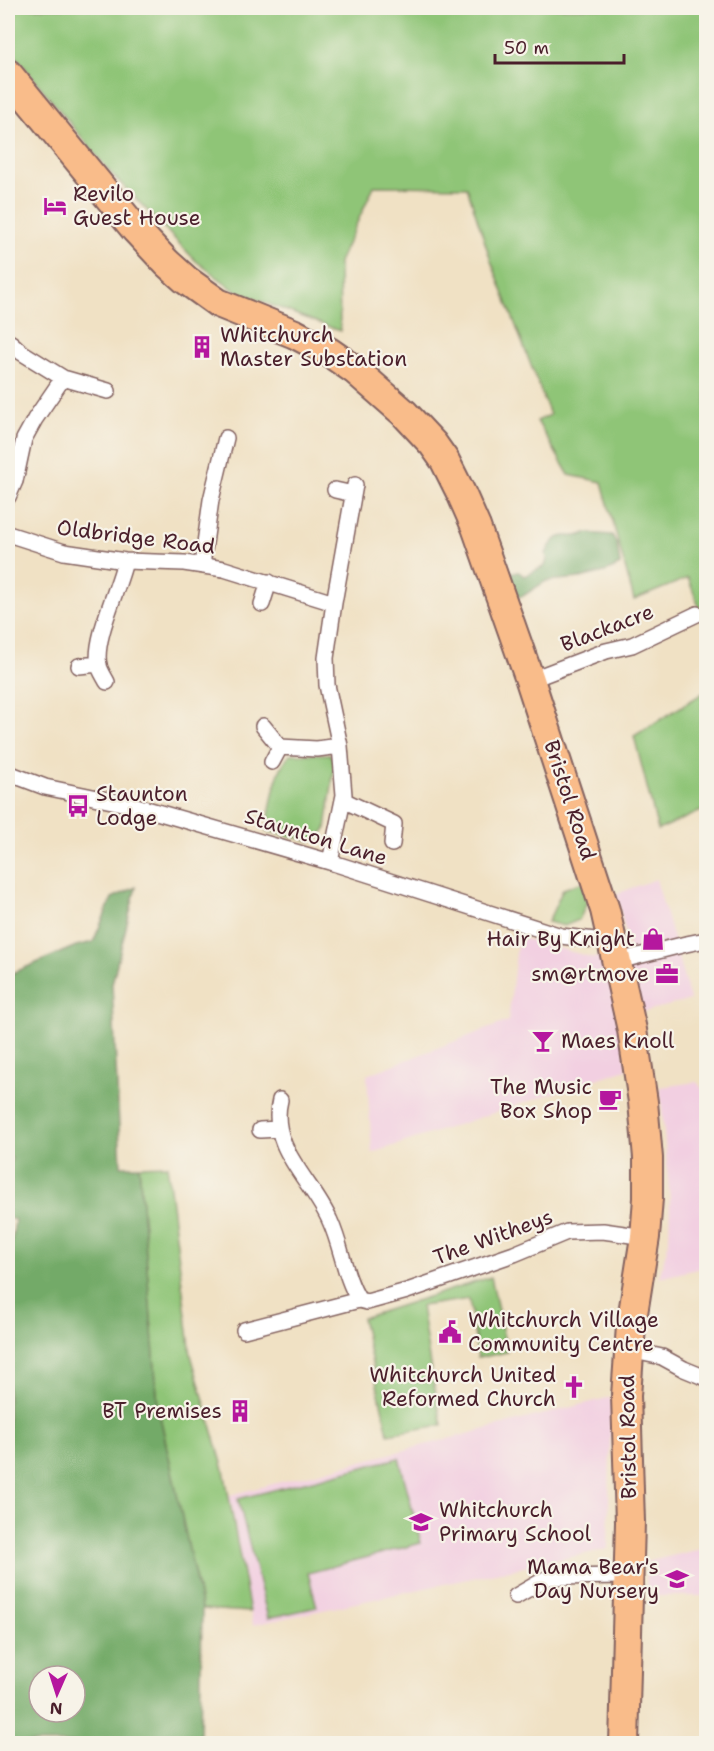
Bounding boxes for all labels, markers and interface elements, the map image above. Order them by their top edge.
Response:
scale bar [495,27,624,65]
text: 50 m [504,36,549,60]
place label: Revilo Guest House [73,180,201,232]
hotel icon: Revilo Guest House [42,193,68,219]
place label: Whitchurch Master Substation [220,321,407,373]
building icon: Whitchurch Master Substation [189,334,215,360]
street label: Oldbridge Road [55,513,217,561]
street label: Blackacre [557,597,657,659]
street label: Bristol Road [537,737,603,863]
place label: Staunton Lodge [96,780,188,832]
bus stop icon: Staunton Lodge [65,793,91,819]
street label: Staunton Lane [241,802,391,872]
place label: Hair By Knight [487,925,635,953]
shop icon: Hair By Knight [640,926,666,952]
place label: sm@rtmove [531,960,649,988]
office icon: sm@rtmove [654,961,680,987]
place label: Maes Knoll [561,1027,675,1055]
bar icon: Maes Knoll [530,1028,556,1054]
place label: The Music Box Shop [490,1073,592,1125]
cafe icon: The Music Box Shop [597,1086,623,1112]
street label: The Witheys [429,1202,557,1272]
place label: Whitchurch Village Community Centre [468,1306,659,1358]
public building icon: Whitchurch Village Community Centre [437,1319,463,1345]
place label: Whitchurch United Reformed Church [369,1361,556,1413]
church icon: Whitchurch United Reformed Church [561,1374,587,1400]
street label: Bristol Road [613,1375,643,1499]
place label: BT Premises [102,1397,222,1425]
building icon: BT Premises [227,1398,253,1424]
place label: Whitchurch Primary School [439,1496,592,1548]
school or university icon: Whitchurch Primary School [408,1509,434,1535]
place label: Mama Bear's Day Nursery [527,1553,659,1605]
school or university icon: Mama Bear's Day Nursery [664,1566,690,1592]
north arrow [27,1664,87,1724]
text: N [49,1698,63,1719]

